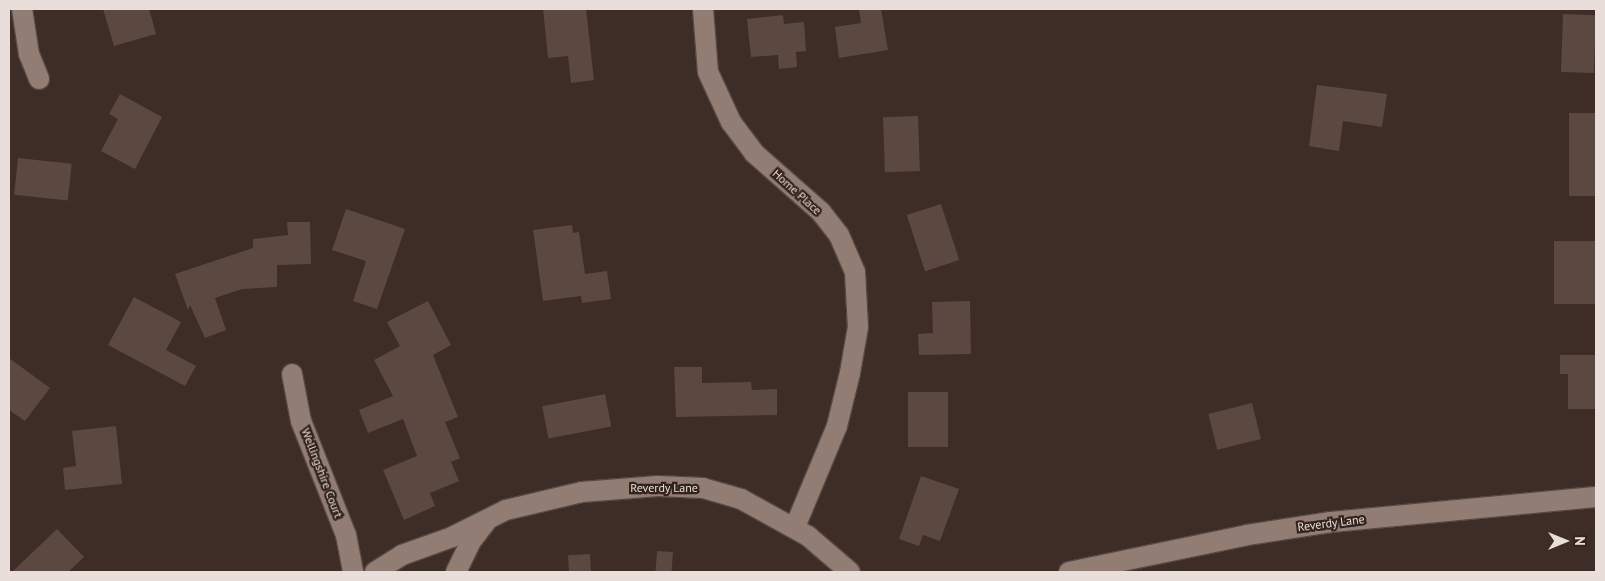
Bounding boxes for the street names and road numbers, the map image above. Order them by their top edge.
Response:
street label: Home Place [770,166,824,218]
street label: Wellingshire Court [298,426,346,520]
street label: Reverdy Lane [630,481,698,495]
street label: Reverdy Lane [1296,512,1366,534]

